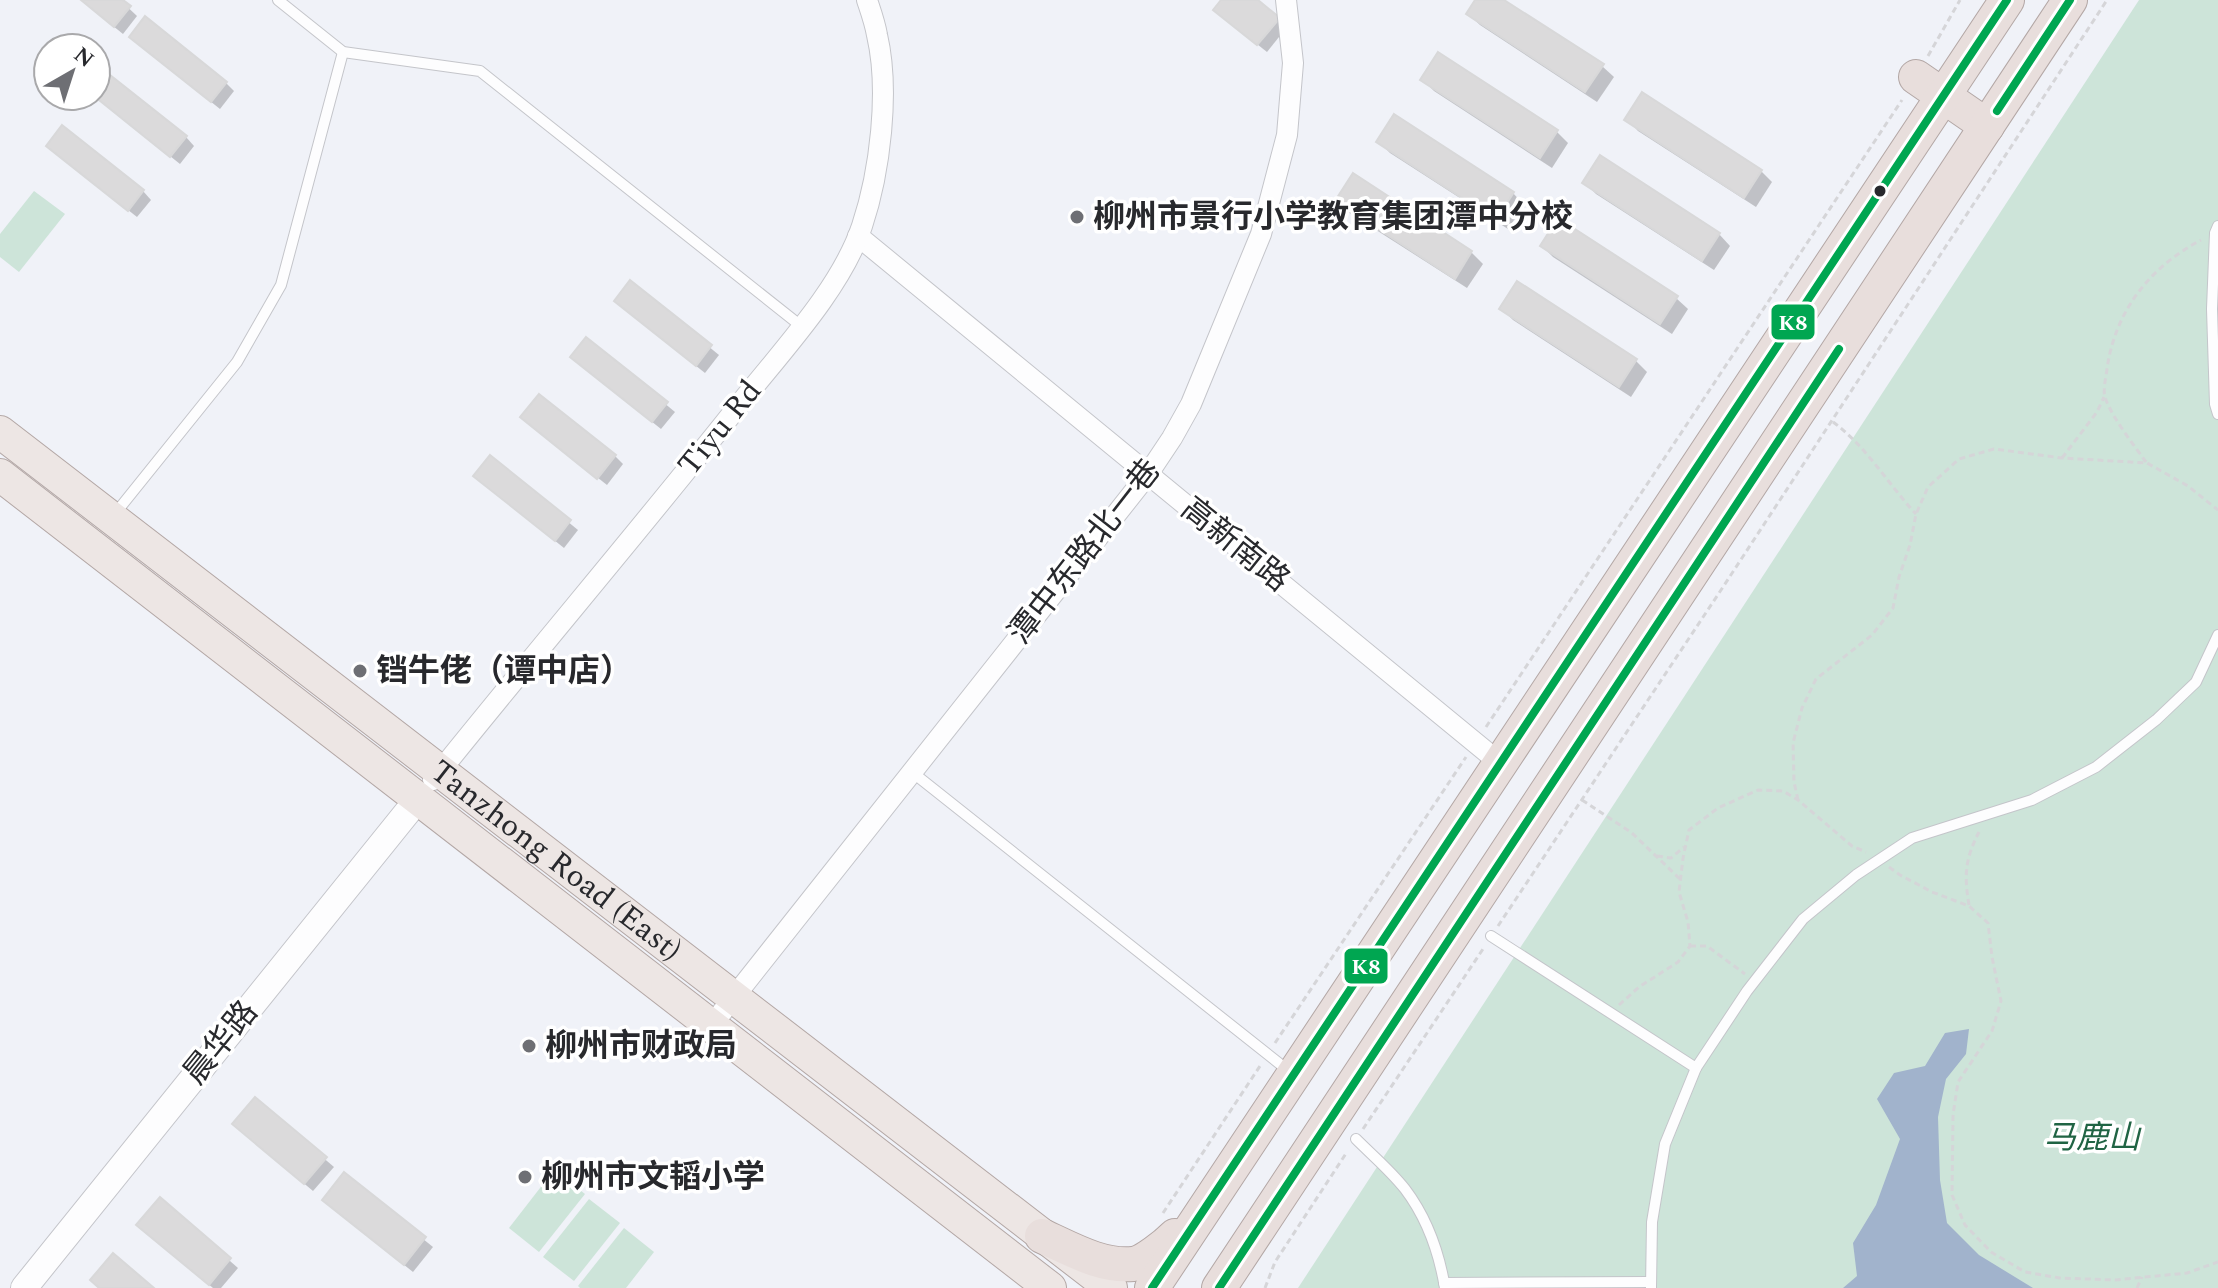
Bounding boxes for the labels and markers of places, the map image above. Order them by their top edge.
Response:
unlabelled marker [1872,183,1888,199]
place label: 柳州市景行小学教育集团潭中分校 [1093,193,1573,242]
marker: 柳州市景行小学教育集团潭中分校 [1068,208,1086,226]
place label: 铛牛佬（谭中店） [376,647,632,696]
marker: 铛牛佬（谭中店） [351,662,369,680]
place label: 柳州市财政局 [545,1022,737,1071]
marker: 柳州市财政局 [520,1037,538,1055]
place label: 柳州市文韬小学 [541,1153,765,1202]
marker: 柳州市文韬小学 [516,1168,534,1186]

